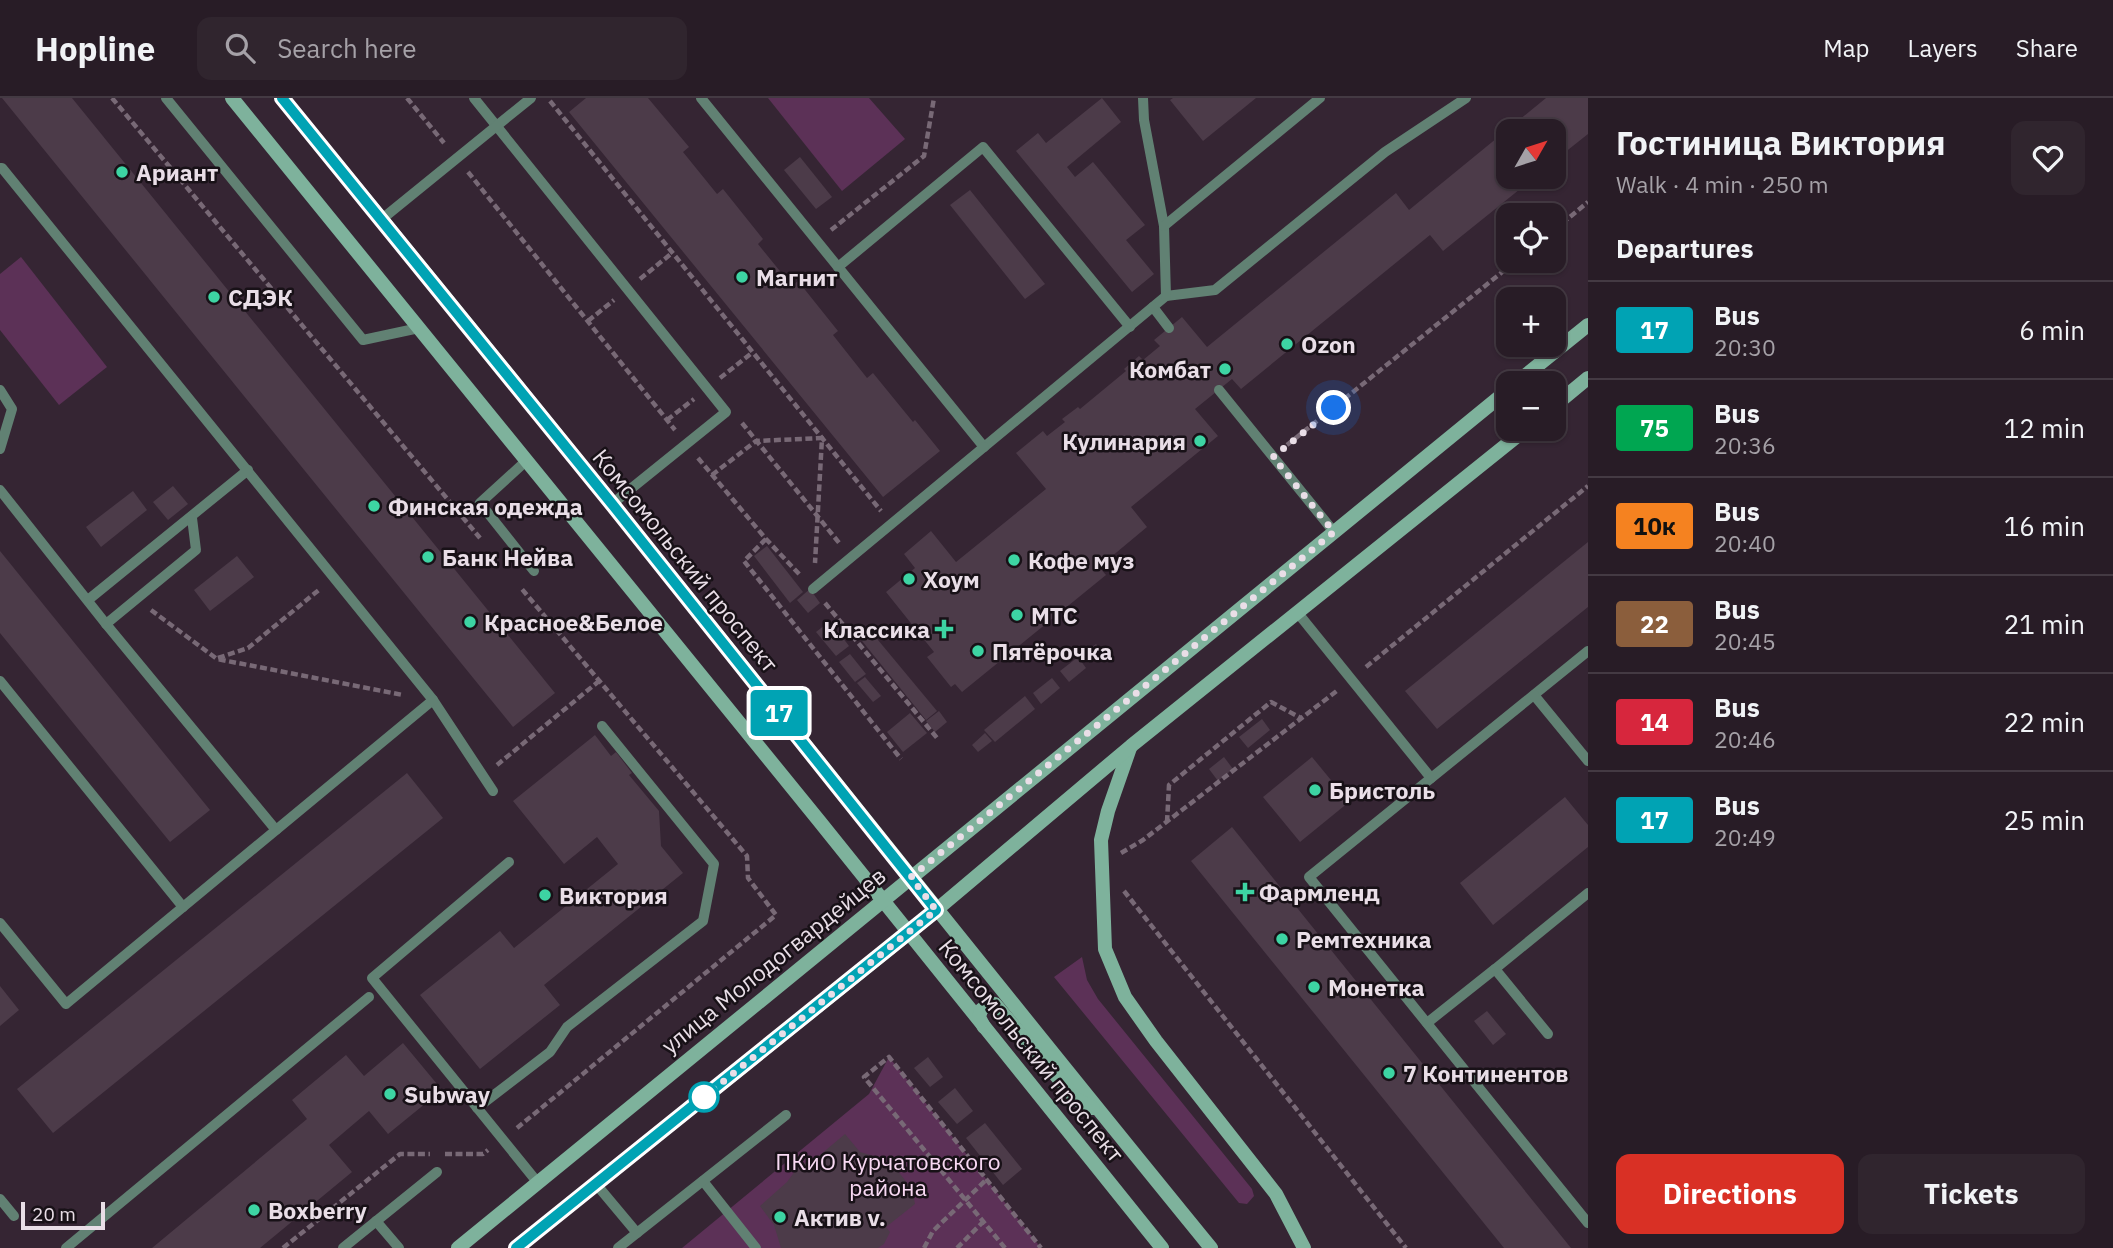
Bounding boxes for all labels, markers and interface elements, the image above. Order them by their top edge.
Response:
search box [197,17,687,80]
text: Hopline [35,27,155,70]
icon: search [221,29,259,67]
text: Search here [277,31,417,65]
text: Map [1823,32,1870,64]
text: Layers [1908,32,1978,64]
text: Share [2016,32,2078,64]
north arrow [1496,119,1566,189]
map controls [1496,119,1566,441]
text: Гостиница Виктория [1616,121,1946,164]
button: heart [2011,121,2085,195]
place label: Ариант [136,157,218,187]
marker: Ариант [114,164,130,180]
text: Walk · 4 min · 250 m [1616,169,1829,199]
button: locate [1496,203,1566,273]
text: Departures [1616,231,1754,265]
place label: Магнит [756,262,838,292]
marker: Магнит [734,269,750,285]
place label: СДЭК [228,282,293,312]
button: + [1496,287,1566,357]
marker: СДЭК [206,289,222,305]
text: Bus [1714,298,1760,332]
text: 6 min [2019,313,2085,347]
text: 17 [1640,314,1669,346]
place label: Ozon [1301,329,1356,359]
text: 20:30 [1714,332,1776,362]
marker: Ozon [1279,336,1295,352]
place label: Комбат [1129,354,1211,384]
marker: Комбат [1217,361,1233,377]
button: − [1496,371,1566,441]
your location [1316,390,1351,425]
text: Bus [1714,396,1760,430]
text: 12 min [2004,411,2085,445]
text: 75 [1640,412,1669,444]
place label: Кулинария [1062,426,1186,456]
text: 20:36 [1714,430,1776,460]
marker: Кулинария [1192,433,1208,449]
street label: Комсомольский проспект [587,442,785,678]
place label: Финская одежда [388,491,583,521]
text: Bus [1714,494,1760,528]
marker: Финская одежда [366,498,382,514]
text: 16 min [2004,509,2085,543]
text: 10к [1633,510,1676,542]
text: 20:40 [1714,528,1776,558]
place label: Банк Нейва [442,542,573,572]
place label: Кофе муз [1028,545,1135,575]
marker: Банк Нейва [420,549,436,565]
marker: Кофе муз [1006,552,1022,568]
place label: Хоум [923,564,980,594]
marker: Хоум [901,571,917,587]
text: Bus [1714,592,1760,626]
place label: МТС [1031,600,1078,630]
place label: Красное&Белое [484,607,663,637]
marker: МТС [1009,607,1025,623]
text: 21 min [2004,607,2085,641]
text: 22 [1640,608,1669,640]
marker: Красное&Белое [462,614,478,630]
place label: Классика [823,614,930,644]
marker: Классика [936,621,952,637]
text: 20:45 [1714,626,1776,656]
place label: Пятёрочка [992,636,1113,666]
marker: Пятёрочка [970,643,986,659]
line badge: 17 [748,690,810,736]
text: Bus [1714,690,1760,724]
text: 17 [765,697,793,729]
text: 22 min [2004,705,2085,739]
text: 14 [1640,706,1669,738]
text: 20:46 [1714,724,1776,754]
place label: Бристоль [1329,775,1435,805]
marker: Бристоль [1307,782,1323,798]
text: Bus [1714,788,1760,822]
text: 25 min [2004,803,2085,837]
text: 17 [1640,804,1669,836]
text: 20:49 [1714,822,1776,852]
street label: улица Молодогвардейцев [655,860,891,1060]
place label: Фармленд [1259,877,1380,907]
place label: Виктория [559,880,668,910]
marker: Фармленд [1237,884,1253,900]
marker: Виктория [537,887,553,903]
place label: Ремтехника [1296,924,1432,954]
marker: Ремтехника [1274,931,1290,947]
street label: Комсомольский проспект [933,932,1131,1168]
place label: Монетка [1328,972,1424,1002]
marker: Монетка [1306,979,1322,995]
place label: 7 Континентов [1403,1058,1568,1088]
marker: 7 Континентов [1381,1065,1397,1081]
place label: Subway [404,1079,491,1109]
unlabelled marker [689,1082,719,1112]
marker: Subway [382,1086,398,1102]
park label: ПКиО Курчатовского района [775,1146,1001,1202]
button: Directions [1616,1154,1844,1234]
button: Tickets [1858,1154,2085,1234]
place label: Boxberry [268,1195,367,1225]
scale bar [21,1199,105,1231]
text: 20 m [32,1202,76,1226]
marker: Boxberry [246,1202,262,1218]
place label: Актив v. [794,1202,886,1232]
marker: Актив v. [772,1209,788,1225]

